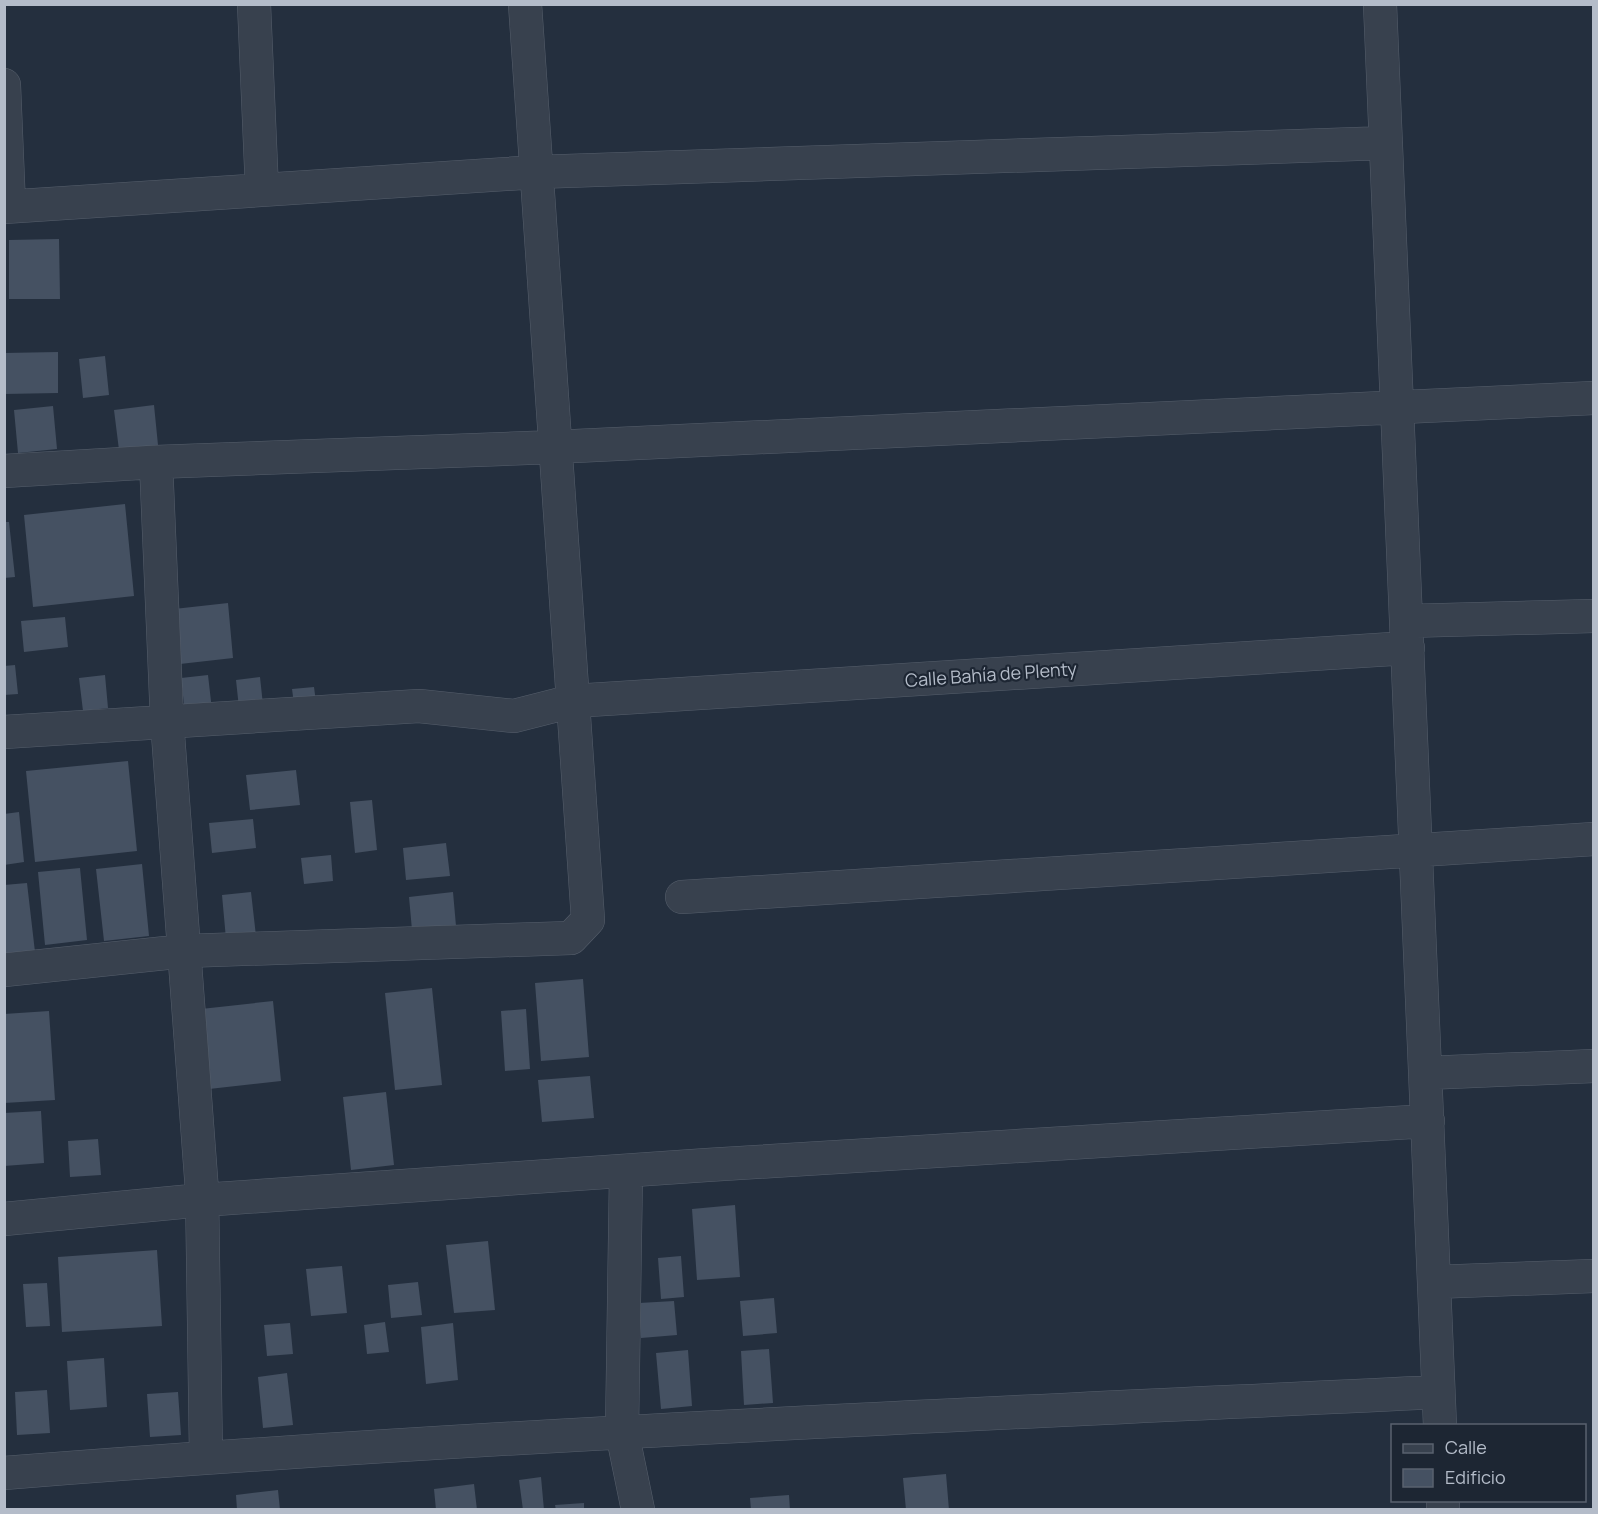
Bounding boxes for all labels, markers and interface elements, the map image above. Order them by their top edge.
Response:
street label: Calle Bahía de Plenty [904,656,1078,692]
legend [1391,1424,1586,1502]
text: Calle [1445,1435,1487,1459]
text: Edificio [1445,1465,1506,1489]

